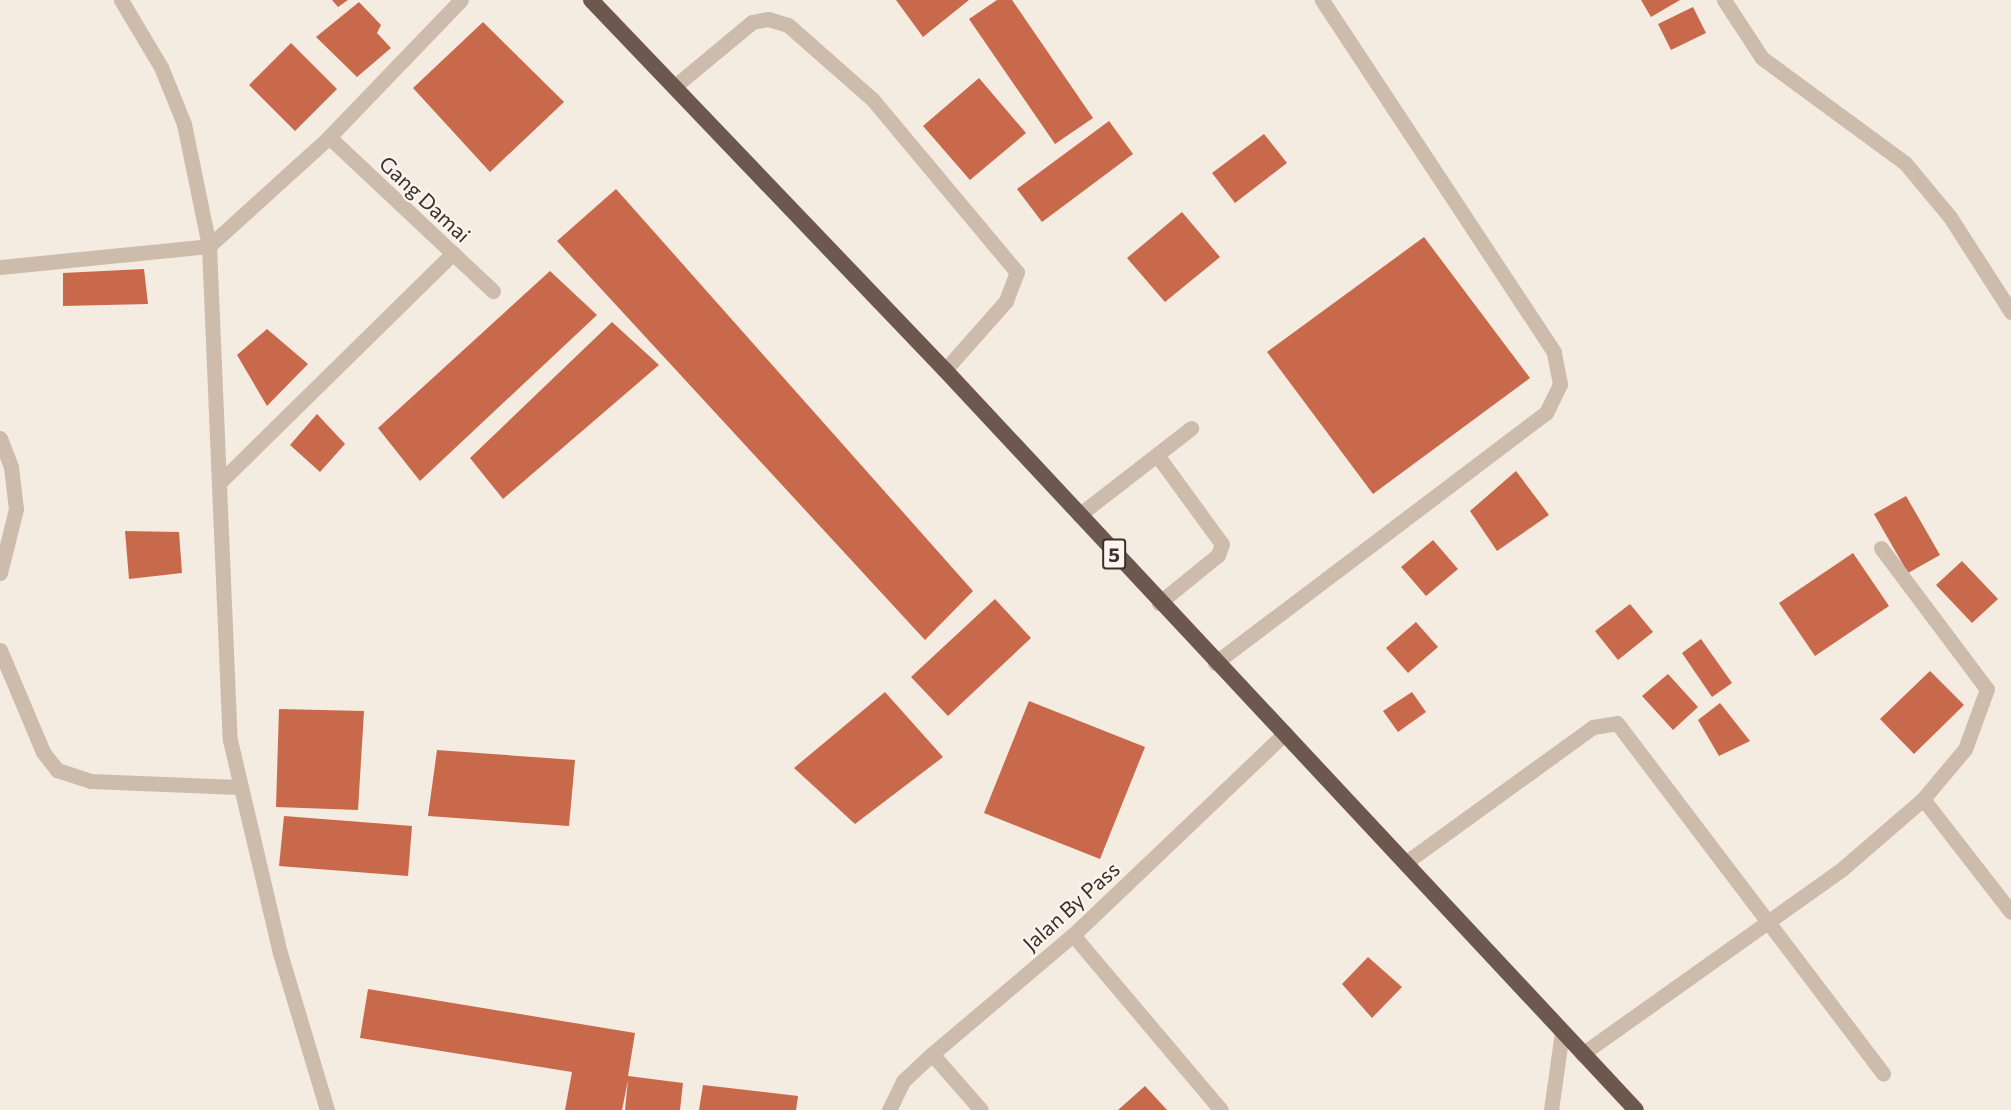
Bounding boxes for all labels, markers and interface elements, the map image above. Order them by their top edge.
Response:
street label: Gang Damai [374,151,476,247]
road number: 5 [1102,537,1126,571]
street label: Jalan By Pass [1018,856,1124,956]

